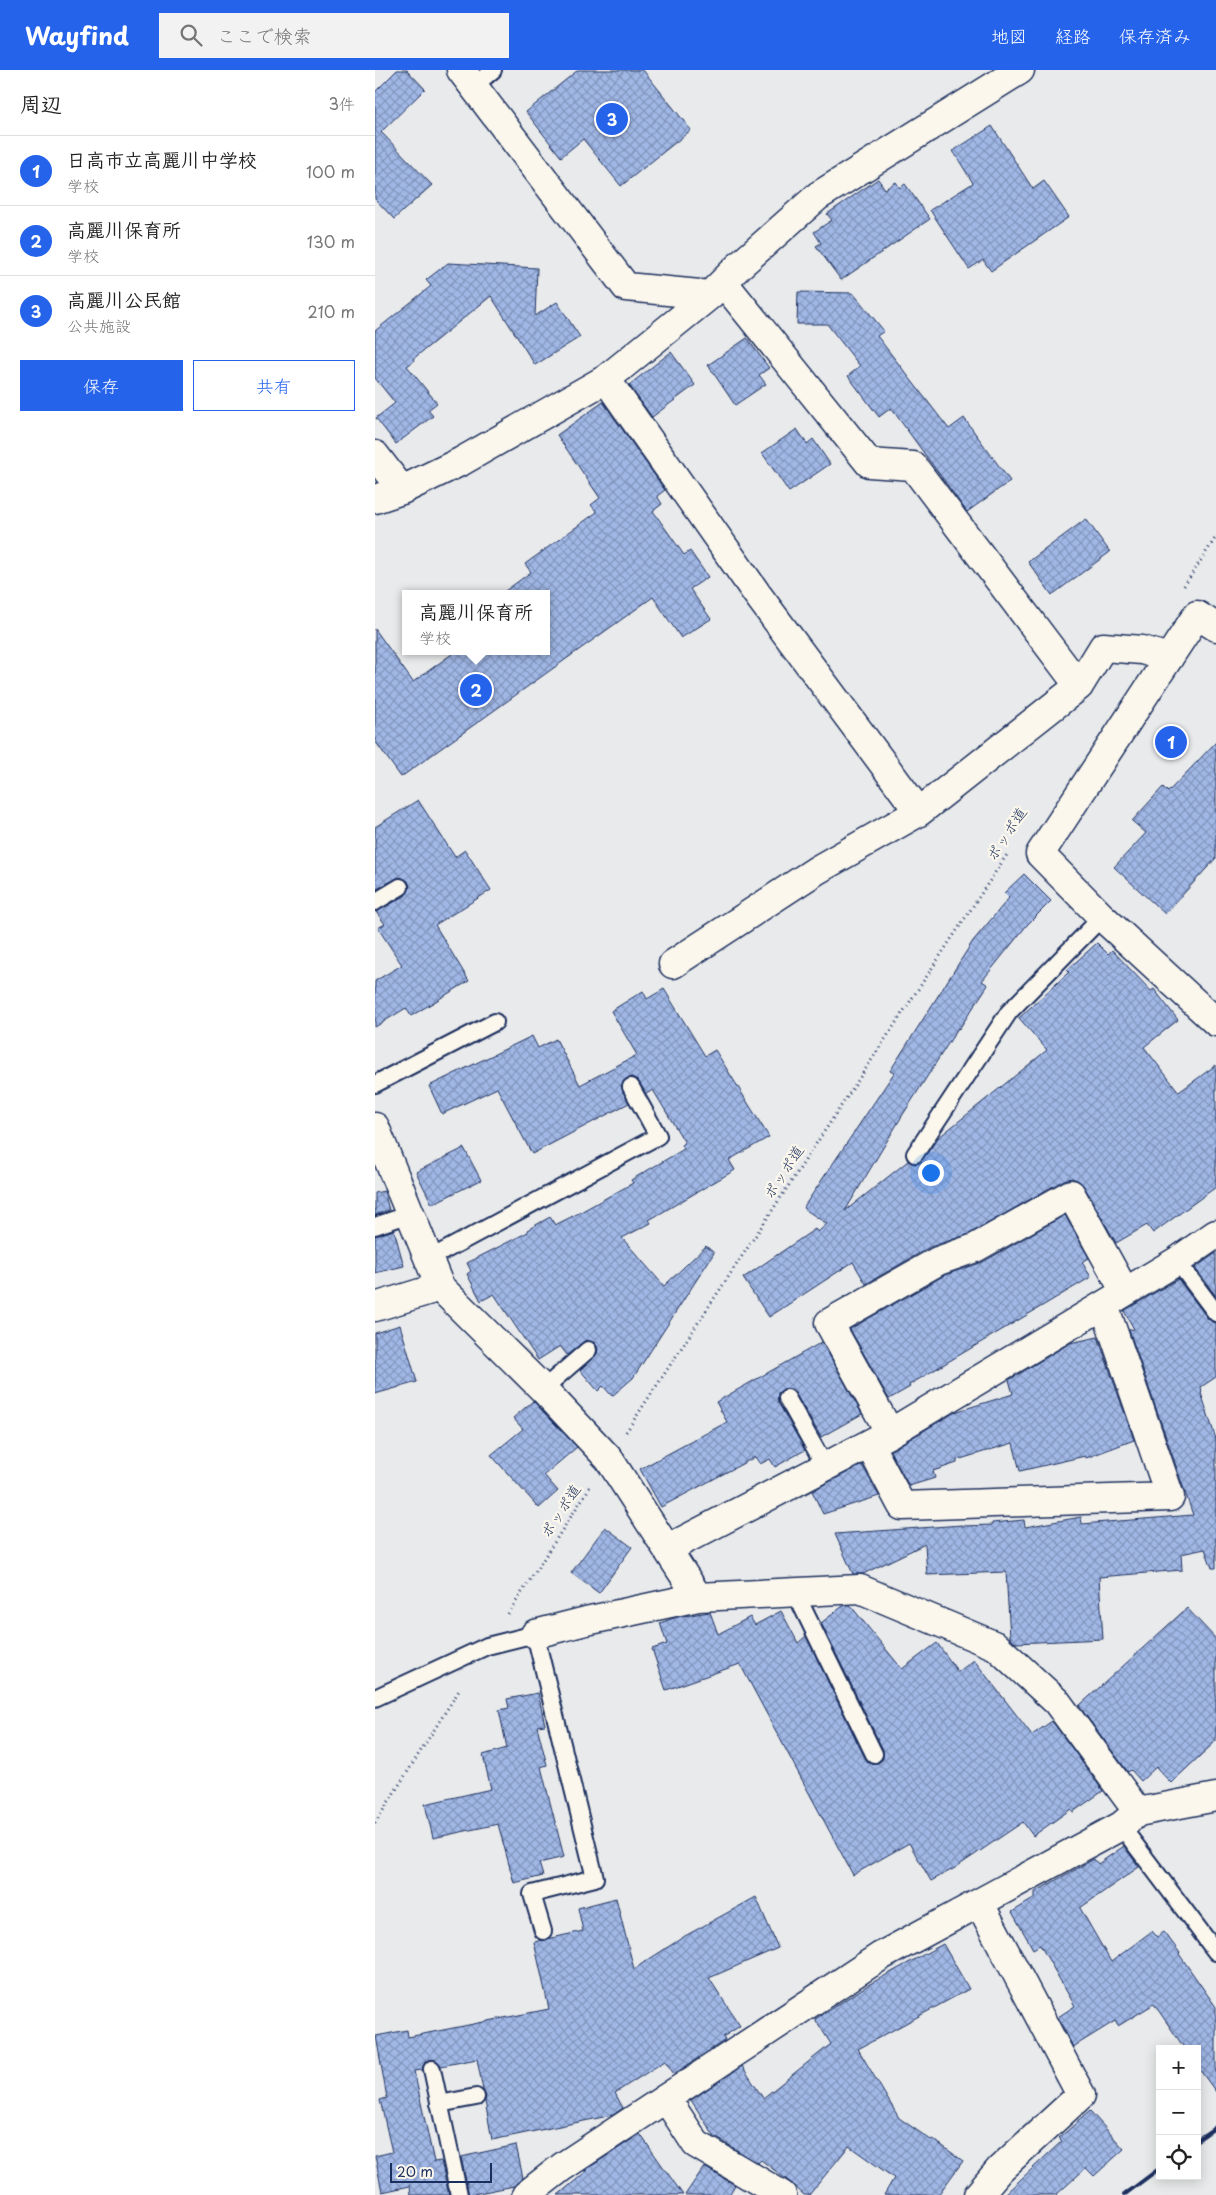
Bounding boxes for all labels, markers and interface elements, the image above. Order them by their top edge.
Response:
search box [159,13,509,58]
text: Wayfind [25,17,129,53]
icon: search [177,21,205,49]
text: ここで検索 [217,21,312,49]
text: 地図 [991,22,1027,49]
text: 経路 [1055,22,1091,49]
text: 保存済み [1119,22,1191,49]
text: 周辺 [20,87,62,119]
text: 3件 [328,91,355,115]
pin: 3 [596,100,628,138]
text: 日高市立高麗川中学校 [67,145,257,173]
text: 1 [32,159,40,183]
text: 100 m [306,159,355,183]
text: 学校 [67,173,99,197]
text: 高麗川保育所 [67,215,181,243]
text: 2 [30,229,42,253]
text: 130 m [307,229,355,253]
text: 学校 [67,243,99,267]
text: 高麗川公民館 [67,285,181,313]
text: 3 [31,299,41,323]
text: 210 m [307,299,355,323]
text: 公共施設 [67,313,131,337]
button: 保存 [20,360,183,411]
button: 共有 [193,360,355,411]
popup [402,590,550,655]
text: 高麗川保育所 [419,597,533,625]
text: 学校 [419,625,451,649]
pin: 2 [460,671,492,709]
pin: 1 [1155,723,1187,761]
street label: ポッポ道 [980,802,1032,865]
street label: ポッポ道 [757,1140,809,1203]
your location [918,1160,944,1186]
street label: ポッポ道 [534,1479,586,1542]
map controls [1156,2045,1201,2180]
button: + [1156,2045,1201,2090]
button: − [1156,2090,1201,2135]
button: locate [1156,2135,1201,2180]
scale bar [390,2160,493,2183]
text: 20 m [397,2161,433,2182]

